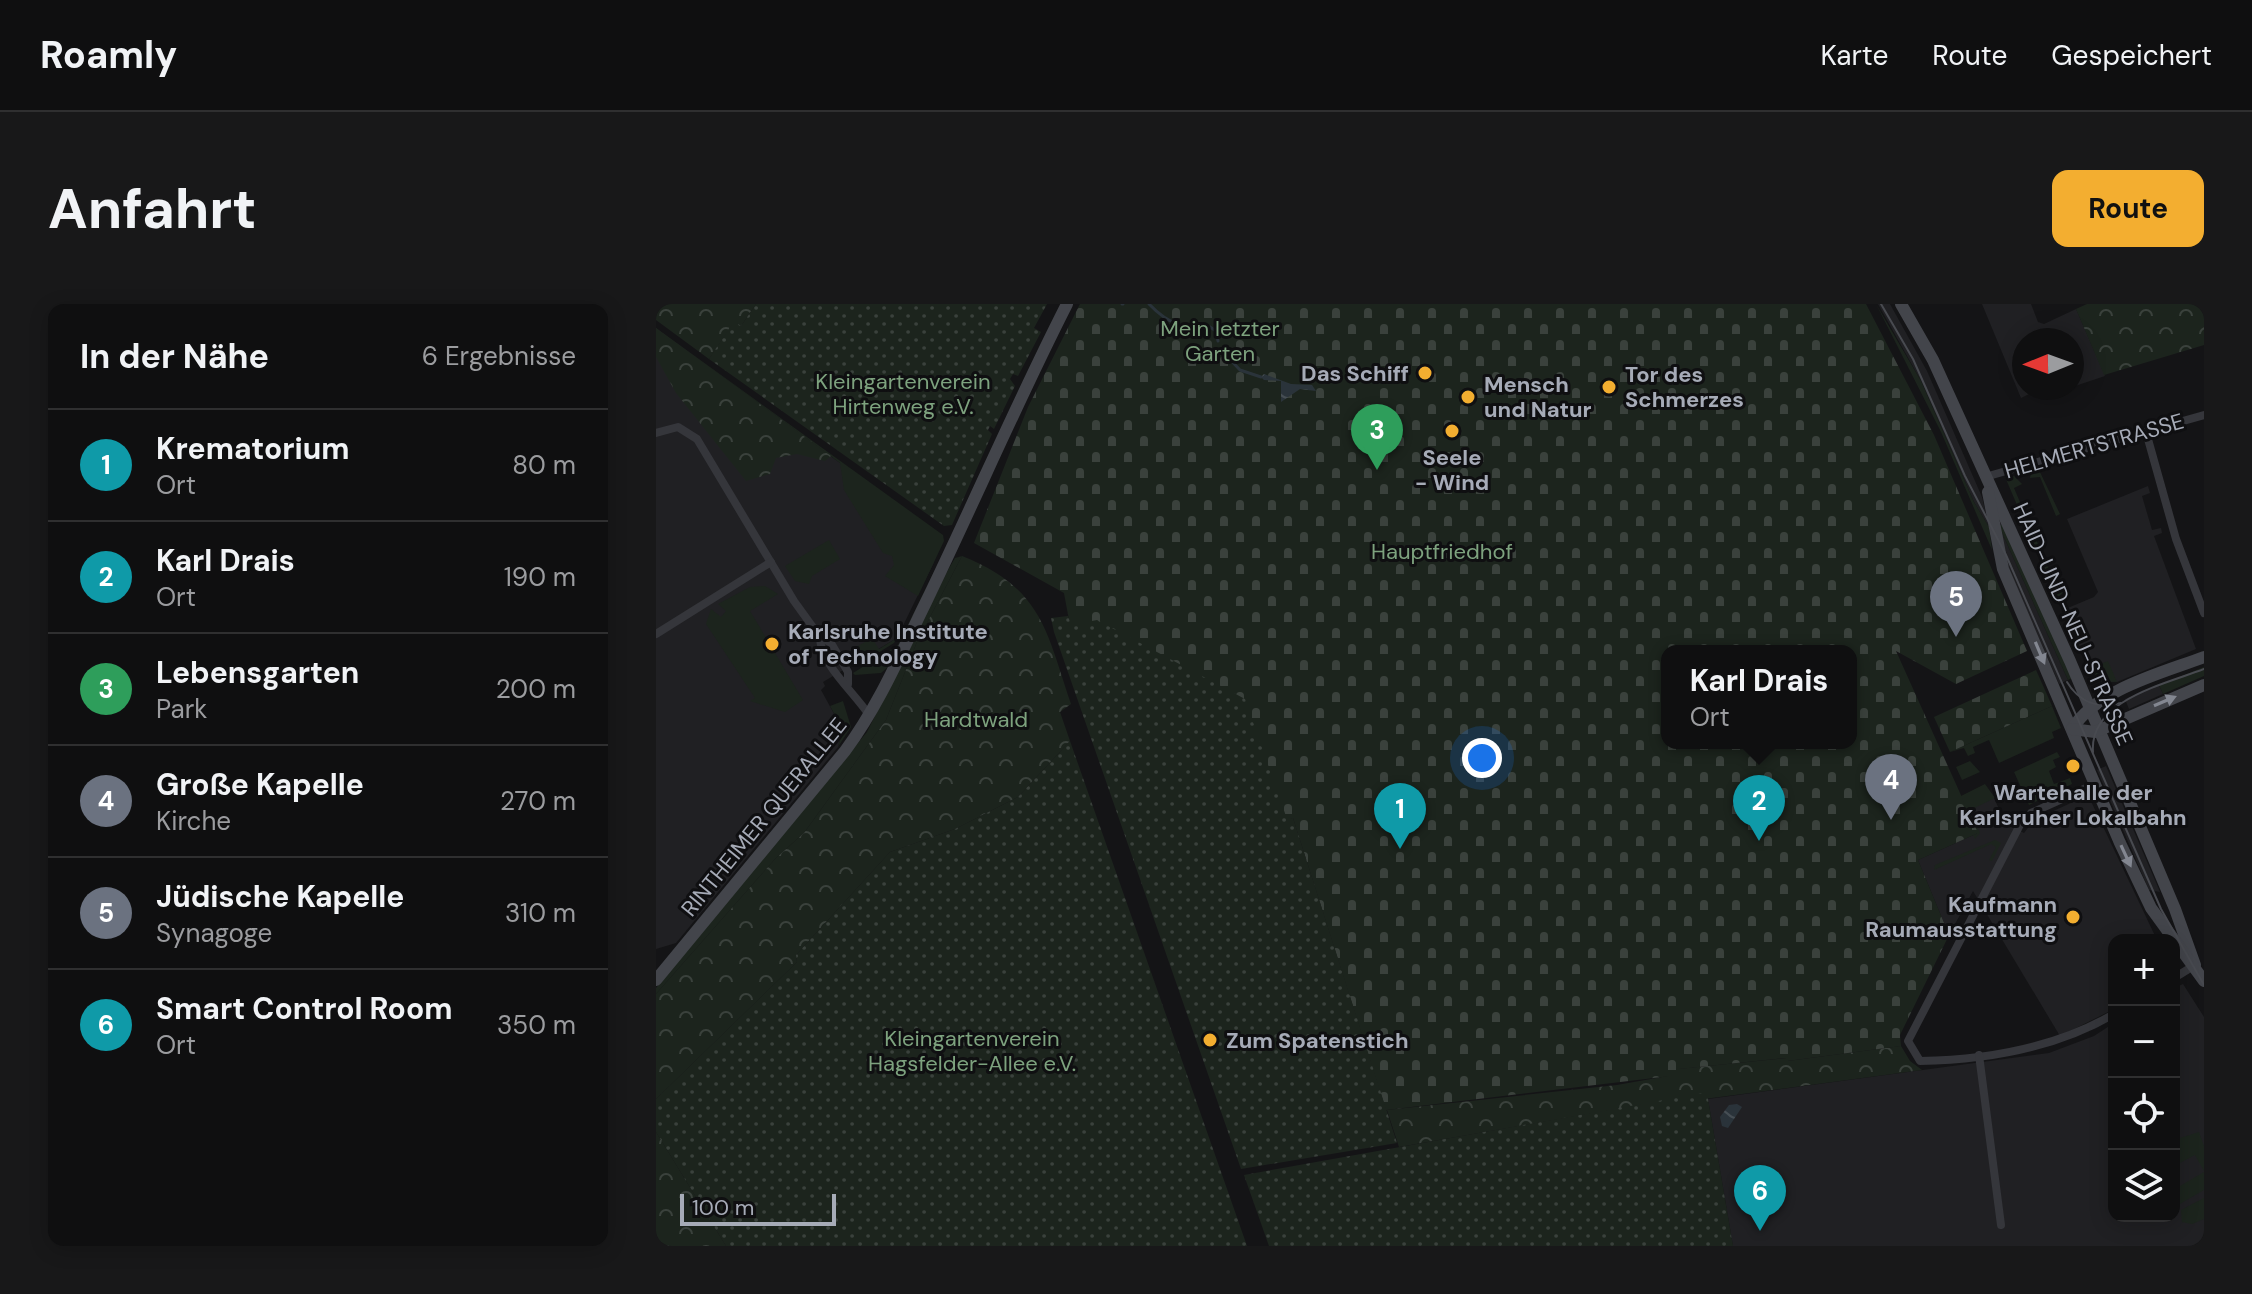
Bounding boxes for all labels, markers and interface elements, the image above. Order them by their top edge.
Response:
text: Roamly [40,30,177,80]
text: Karte [1821,37,1888,74]
text: Route [1932,37,2007,74]
text: Gespeichert [2051,37,2212,74]
button: Route [2052,170,2204,247]
text: Anfahrt [48,172,257,245]
park label: Mein letzter Garten [1160,314,1280,368]
north arrow [2012,328,2084,400]
text: In der Nähe [80,334,269,379]
text: 6 Ergebnisse [422,339,576,373]
place label: Das Schiff [1301,359,1409,388]
place label: Tor des Schmerzes [1625,360,1744,414]
marker: Das Schiff [1416,364,1434,382]
park label: Kleingartenverein Hirtenweg e.V. [815,367,991,421]
place label: Mensch und Natur [1484,370,1592,424]
marker: Tor des Schmerzes [1600,378,1618,396]
marker: Mensch und Natur [1459,388,1477,406]
pin: 3 [1351,404,1403,470]
street label: HELMERTSTRASSE [2001,407,2187,485]
marker: Seele - Wind [1443,422,1461,440]
text: Krematorium [156,429,349,468]
place label: Seele - Wind [1415,443,1489,497]
text: 1 [101,448,111,482]
text: 80 m [512,448,576,482]
text: Ort [156,468,196,502]
street label: HAID-UND-NEU-STRASSE [2006,498,2140,750]
park label: Hauptfriedhof [1371,537,1513,566]
text: Karl Drais [156,541,295,580]
text: 2 [98,560,114,594]
text: 190 m [504,560,576,594]
pin: 5 [1930,571,1982,637]
text: Ort [156,580,196,614]
place label: Karlsruhe Institute of Technology [788,617,988,671]
marker: Karlsruhe Institute of Technology [763,635,781,653]
one-way arrow [2033,641,2046,665]
popup [1661,645,1857,749]
text: Lebensgarten [156,653,359,692]
text: Karl Drais [1690,661,1828,700]
text: 3 [98,672,114,706]
text: 200 m [496,672,576,706]
text: Park [156,692,207,726]
one-way arrow [2153,695,2177,708]
text: Ort [1690,700,1730,734]
park label: Hardtwald [924,705,1028,734]
street label: RINTHEIMER QUERALLEE [675,712,853,922]
your location [1462,738,1502,778]
pin: 4 [1865,754,1917,820]
marker: Wartehalle der Karlsruher Lokalbahn [2064,757,2082,775]
text: Große Kapelle [156,765,364,804]
pin: 2 [1733,775,1785,841]
place label: Wartehalle der Karlsruher Lokalbahn [1959,778,2187,832]
pin: 1 [1374,783,1426,849]
text: 4 [98,784,114,818]
text: 270 m [500,784,576,818]
text: Kirche [156,804,231,838]
one-way arrow [2119,844,2133,868]
text: Jüdische Kapelle [156,877,404,916]
place label: Kaufmann Raumausstattung [1865,890,2057,944]
text: 5 [98,896,114,930]
text: 310 m [505,896,576,930]
marker: Kaufmann Raumausstattung [2064,908,2082,926]
text: Synagoge [156,916,272,950]
map controls [2108,934,2180,1222]
button: + [2108,934,2180,1006]
text: Smart Control Room [156,989,452,1028]
button: − [2108,1006,2180,1078]
text: 6 [98,1008,114,1042]
text: 350 m [497,1008,576,1042]
park label: Kleingartenverein Hagsfelder-Allee e.V. [868,1024,1076,1078]
place label: Zum Spatenstich [1226,1026,1409,1055]
text: Ort [156,1028,196,1062]
marker: Zum Spatenstich [1201,1031,1219,1049]
button: locate [2108,1078,2180,1150]
button: layers [2108,1150,2180,1222]
pin: 6 [1734,1165,1786,1231]
scale bar [680,1190,836,1226]
text: 100 m [692,1193,754,1222]

